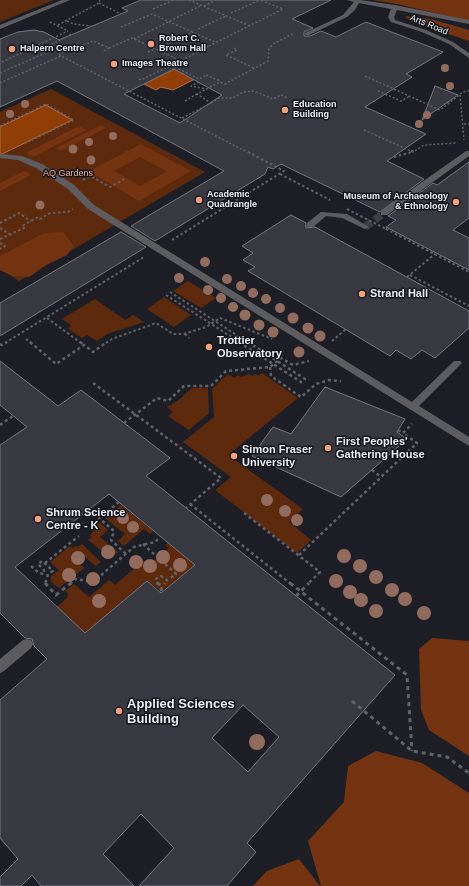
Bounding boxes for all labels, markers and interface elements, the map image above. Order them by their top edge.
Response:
street label: Arts Road [408,12,450,38]
place label: Robert C. Brown Hall [159,34,206,55]
marker: Robert C. Brown Hall [146,39,156,49]
marker: Halpern Centre [7,44,17,54]
place label: Halpern Centre [20,44,85,54]
marker: Images Theatre [109,59,119,69]
place label: Images Theatre [122,59,188,69]
place label: Education Building [293,100,337,121]
marker: Education Building [280,105,290,115]
park label: AQ Gardens [43,169,93,179]
place label: Academic Quadrangle [207,190,257,211]
place label: Museum of Archaeology & Ethnology [343,192,448,213]
marker: Academic Quadrangle [194,195,204,205]
marker: Museum of Archaeology & Ethnology [451,197,461,207]
place label: Strand Hall [370,287,428,301]
marker: Strand Hall [357,289,367,299]
place label: Trottier Observatory [217,334,282,360]
marker: Trottier Observatory [204,342,214,352]
place label: First Peoples' Gathering House [336,435,425,461]
place label: Simon Fraser University [242,443,312,469]
marker: First Peoples' Gathering House [323,443,333,453]
marker: Simon Fraser University [229,451,239,461]
place label: Shrum Science Centre - K [46,506,125,532]
marker: Shrum Science Centre - K [33,514,43,524]
place label: Applied Sciences Building [127,696,235,727]
marker: Applied Sciences Building [114,706,124,716]

